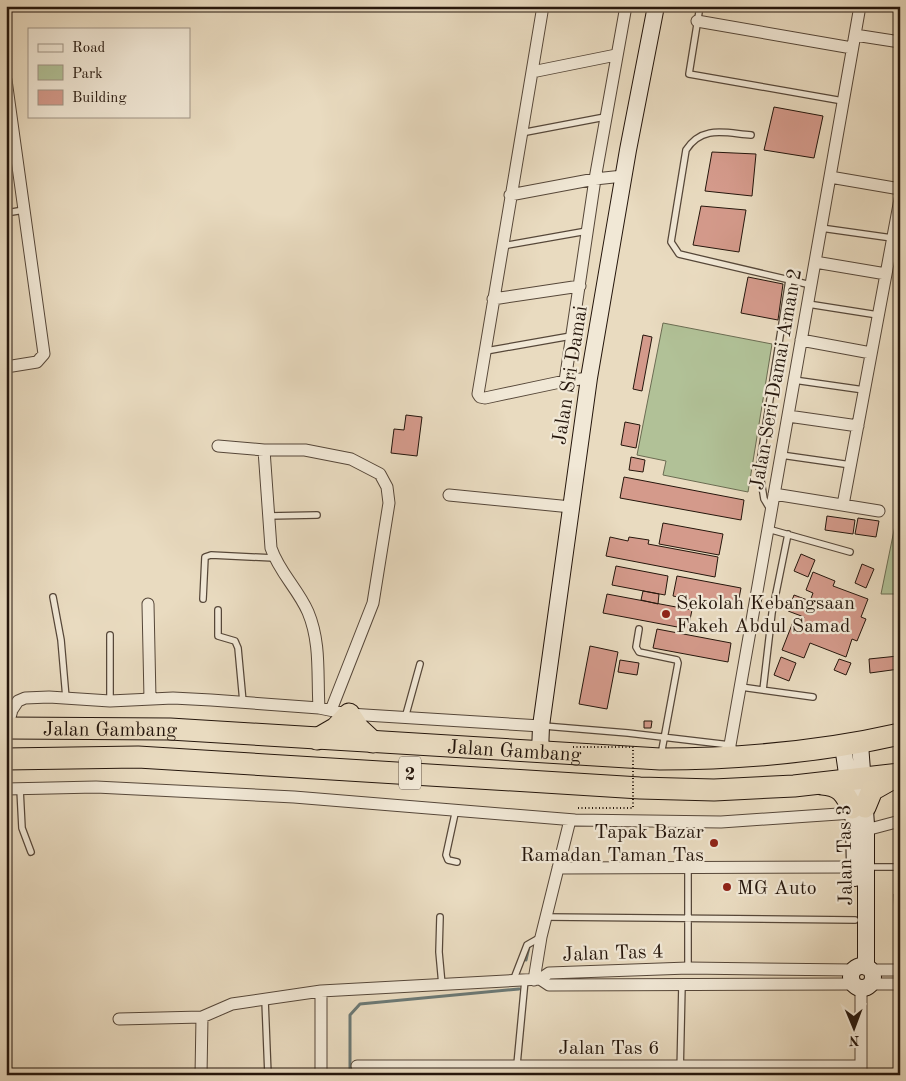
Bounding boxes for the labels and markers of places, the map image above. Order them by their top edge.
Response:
place label: Sekolah Kebangsaan Fakeh Abdul Samad [676,594,855,637]
marker: Sekolah Kebangsaan Fakeh Abdul Samad [660,608,672,620]
place label: Tapak Bazar Ramadan Taman Tas [520,823,704,866]
marker: Tapak Bazar Ramadan Taman Tas [708,837,720,849]
place label: MG Auto [737,879,817,899]
marker: MG Auto [721,881,733,893]

